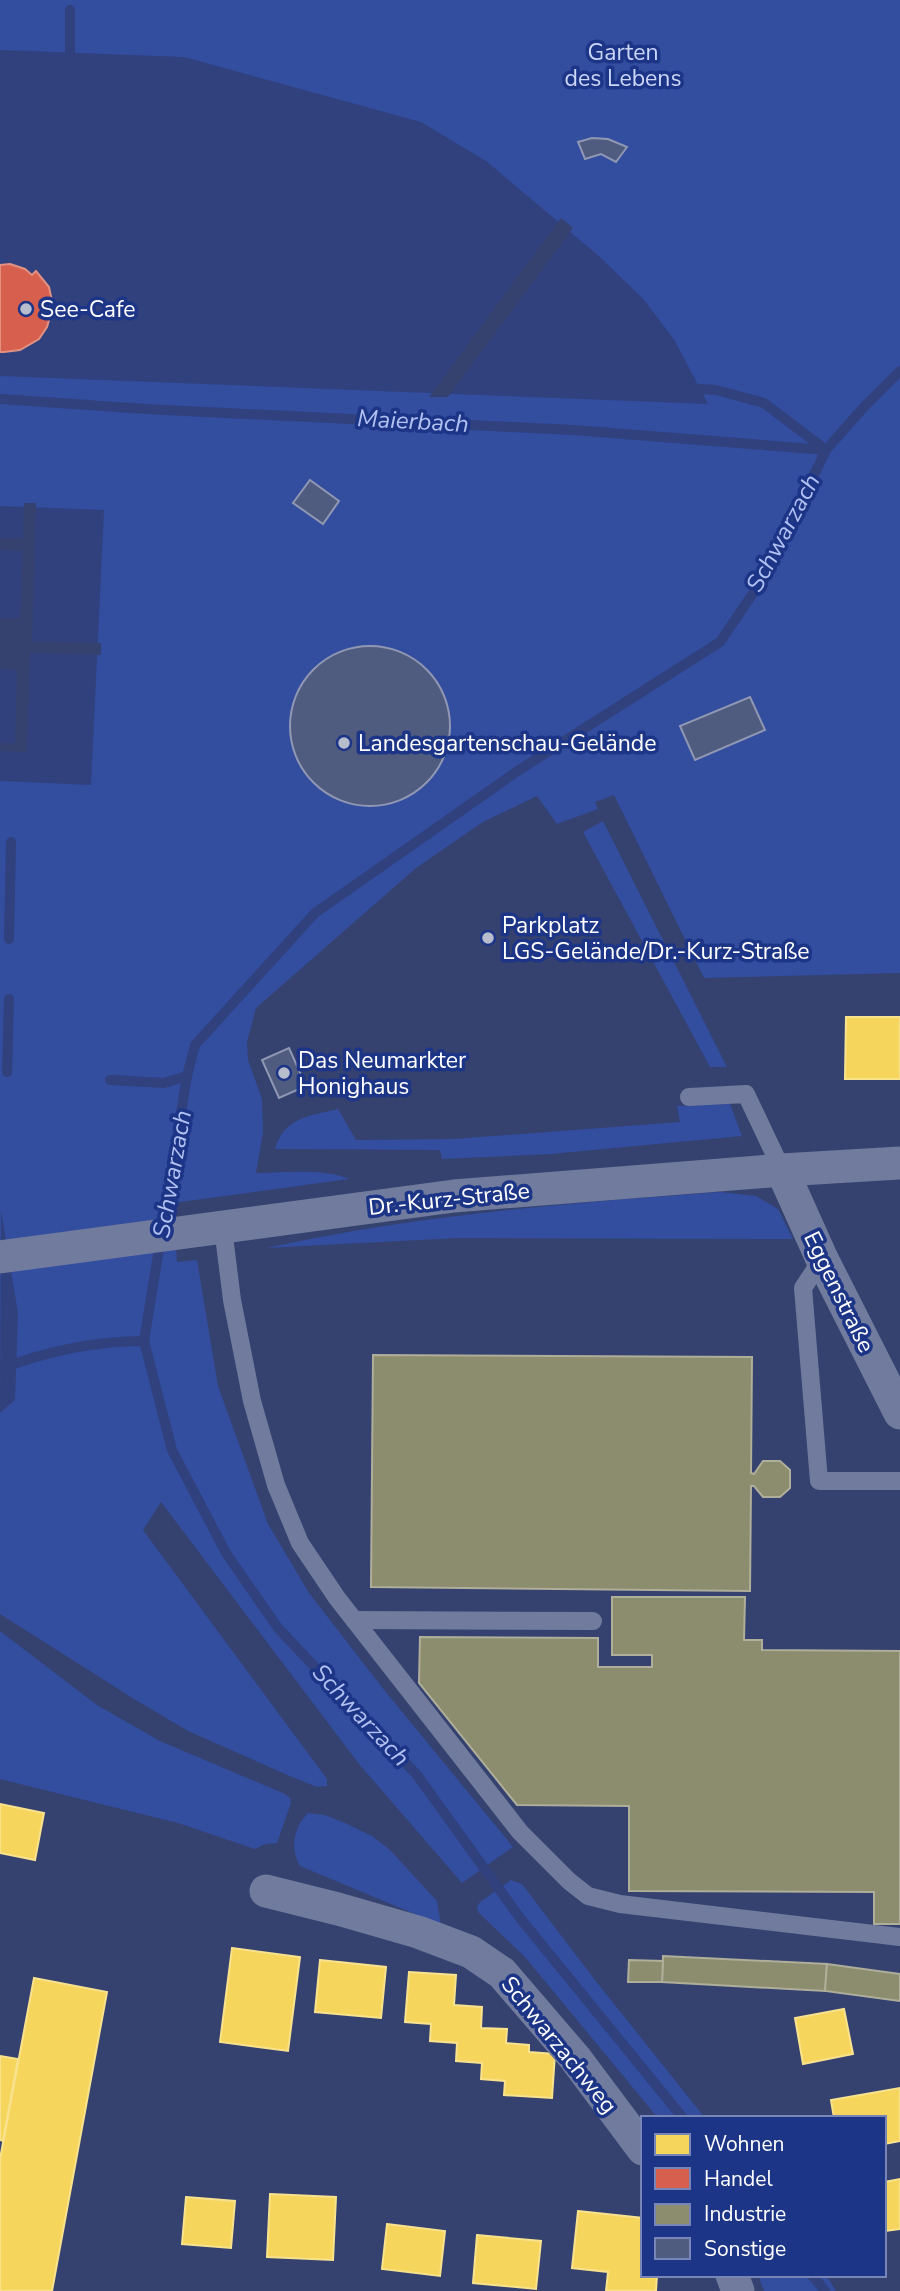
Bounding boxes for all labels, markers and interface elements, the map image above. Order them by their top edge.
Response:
park label: Garten des Lebens [564,37,682,94]
place label: See-Cafe [40,294,136,325]
marker: See-Cafe [18,301,34,317]
water label: Maierbach [356,402,470,440]
water label: Schwarzach [739,468,827,598]
place label: Landesgartenschau-Gelände [358,728,656,759]
marker: Landesgartenschau-Gelände [336,735,352,751]
place label: Parkplatz LGS-Gelände/Dr.-Kurz-Straße [502,910,810,967]
marker: Parkplatz LGS-Gelände/Dr.-Kurz-Straße [480,930,496,946]
place label: Das Neumarkter Honighaus [298,1045,467,1102]
marker: Das Neumarkter Honighaus [276,1065,292,1081]
water label: Schwarzach [145,1108,199,1240]
street label: Dr.-Kurz-Straße [367,1175,531,1223]
street label: Eggenstraße [796,1226,882,1358]
water label: Schwarzach [305,1657,417,1773]
street label: Schwarzachweg [494,1970,624,2120]
legend [641,2116,886,2277]
text: Wohnen [704,2130,785,2158]
text: Handel [704,2165,773,2193]
text: Industrie [704,2200,786,2228]
text: Sonstige [704,2235,786,2263]

